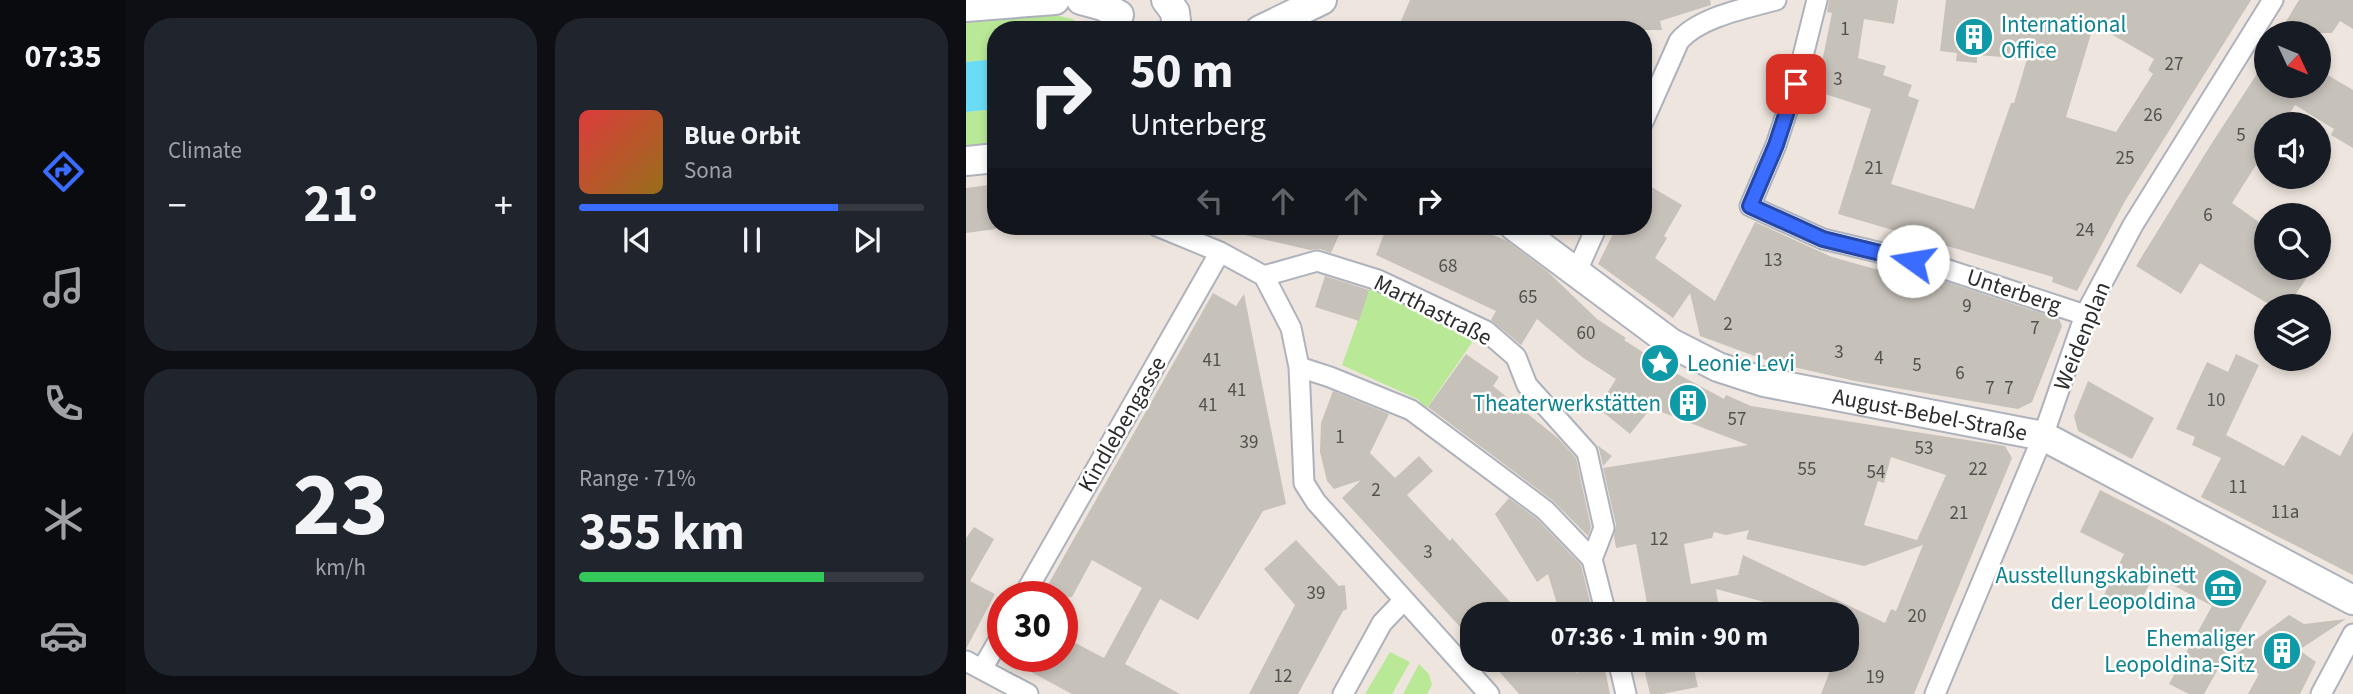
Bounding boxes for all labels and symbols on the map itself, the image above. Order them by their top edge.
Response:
place label: International Office [2001,8,2126,67]
house number: 1 [1840,16,1850,43]
building icon: International Office [1953,16,1995,58]
north arrow [2254,21,2331,98]
house number: 27 [2165,51,2183,78]
pin [1766,54,1826,114]
house number: 3 [1833,66,1843,93]
house number: 26 [2144,102,2162,129]
house number: 5 [2236,122,2246,149]
house number: 25 [2116,145,2134,172]
house number: 21 [1865,155,1883,182]
house number: 6 [2203,202,2213,229]
house number: 24 [2076,217,2094,244]
position arrow [1876,224,1950,298]
house number: 13 [1764,247,1782,274]
house number: 68 [1439,253,1457,280]
street label: Unterberg [1962,260,2066,322]
street label: Marthastraße [1368,266,1498,354]
street label: Weidenplan [2045,277,2119,395]
house number: 65 [1519,284,1537,311]
house number: 9 [1962,293,1972,320]
house number: 2 [1723,311,1733,338]
house number: 7 [2030,315,2040,342]
house number: 60 [1577,320,1595,347]
house number: 3 [1834,339,1844,366]
place icon: Leonie Levi [1639,342,1681,384]
house number: 4 [1874,345,1884,372]
house number: 41 [1203,347,1221,374]
place label: Leonie Levi [1687,347,1795,380]
street label: Kindlebengasse [1070,350,1174,498]
house number: 5 [1912,352,1922,379]
house number: 6 [1955,360,1965,387]
house number: 7 [1985,375,1995,402]
house number: 7 [2004,375,2014,402]
house number: 41 [1228,377,1246,404]
street label: August-Bebel-Straße [1830,379,2030,449]
building icon: Theaterwerkstätten [1667,382,1709,424]
place label: Theaterwerkstätten [1473,387,1661,420]
house number: 10 [2207,387,2225,414]
house number: 41 [1199,392,1217,419]
house number: 57 [1728,406,1746,433]
house number: 1 [1335,424,1345,451]
house number: 39 [1240,429,1258,456]
house number: 53 [1915,435,1933,462]
house number: 55 [1798,456,1816,483]
house number: 22 [1969,456,1987,483]
house number: 54 [1867,459,1885,486]
house number: 11 [2229,474,2247,501]
house number: 2 [1371,477,1381,504]
house number: 11a [2271,499,2299,526]
house number: 21 [1950,500,1968,527]
house number: 12 [1650,526,1668,553]
house number: 3 [1423,539,1433,566]
place label: Ausstellungskabinett der Leopoldina [1995,559,2196,618]
museum icon: Ausstellungskabinett der Leopoldina [2202,567,2244,609]
house number: 39 [1307,580,1325,607]
speed limit sign: 30 [987,581,1078,672]
house number: 20 [1908,603,1926,630]
place label: Ehemaliger Leopoldina-Sitz [2104,622,2256,681]
building icon: Ehemaliger Leopoldina-Sitz [2261,630,2303,672]
house number: 12 [1274,663,1292,690]
house number: 19 [1866,664,1884,691]

